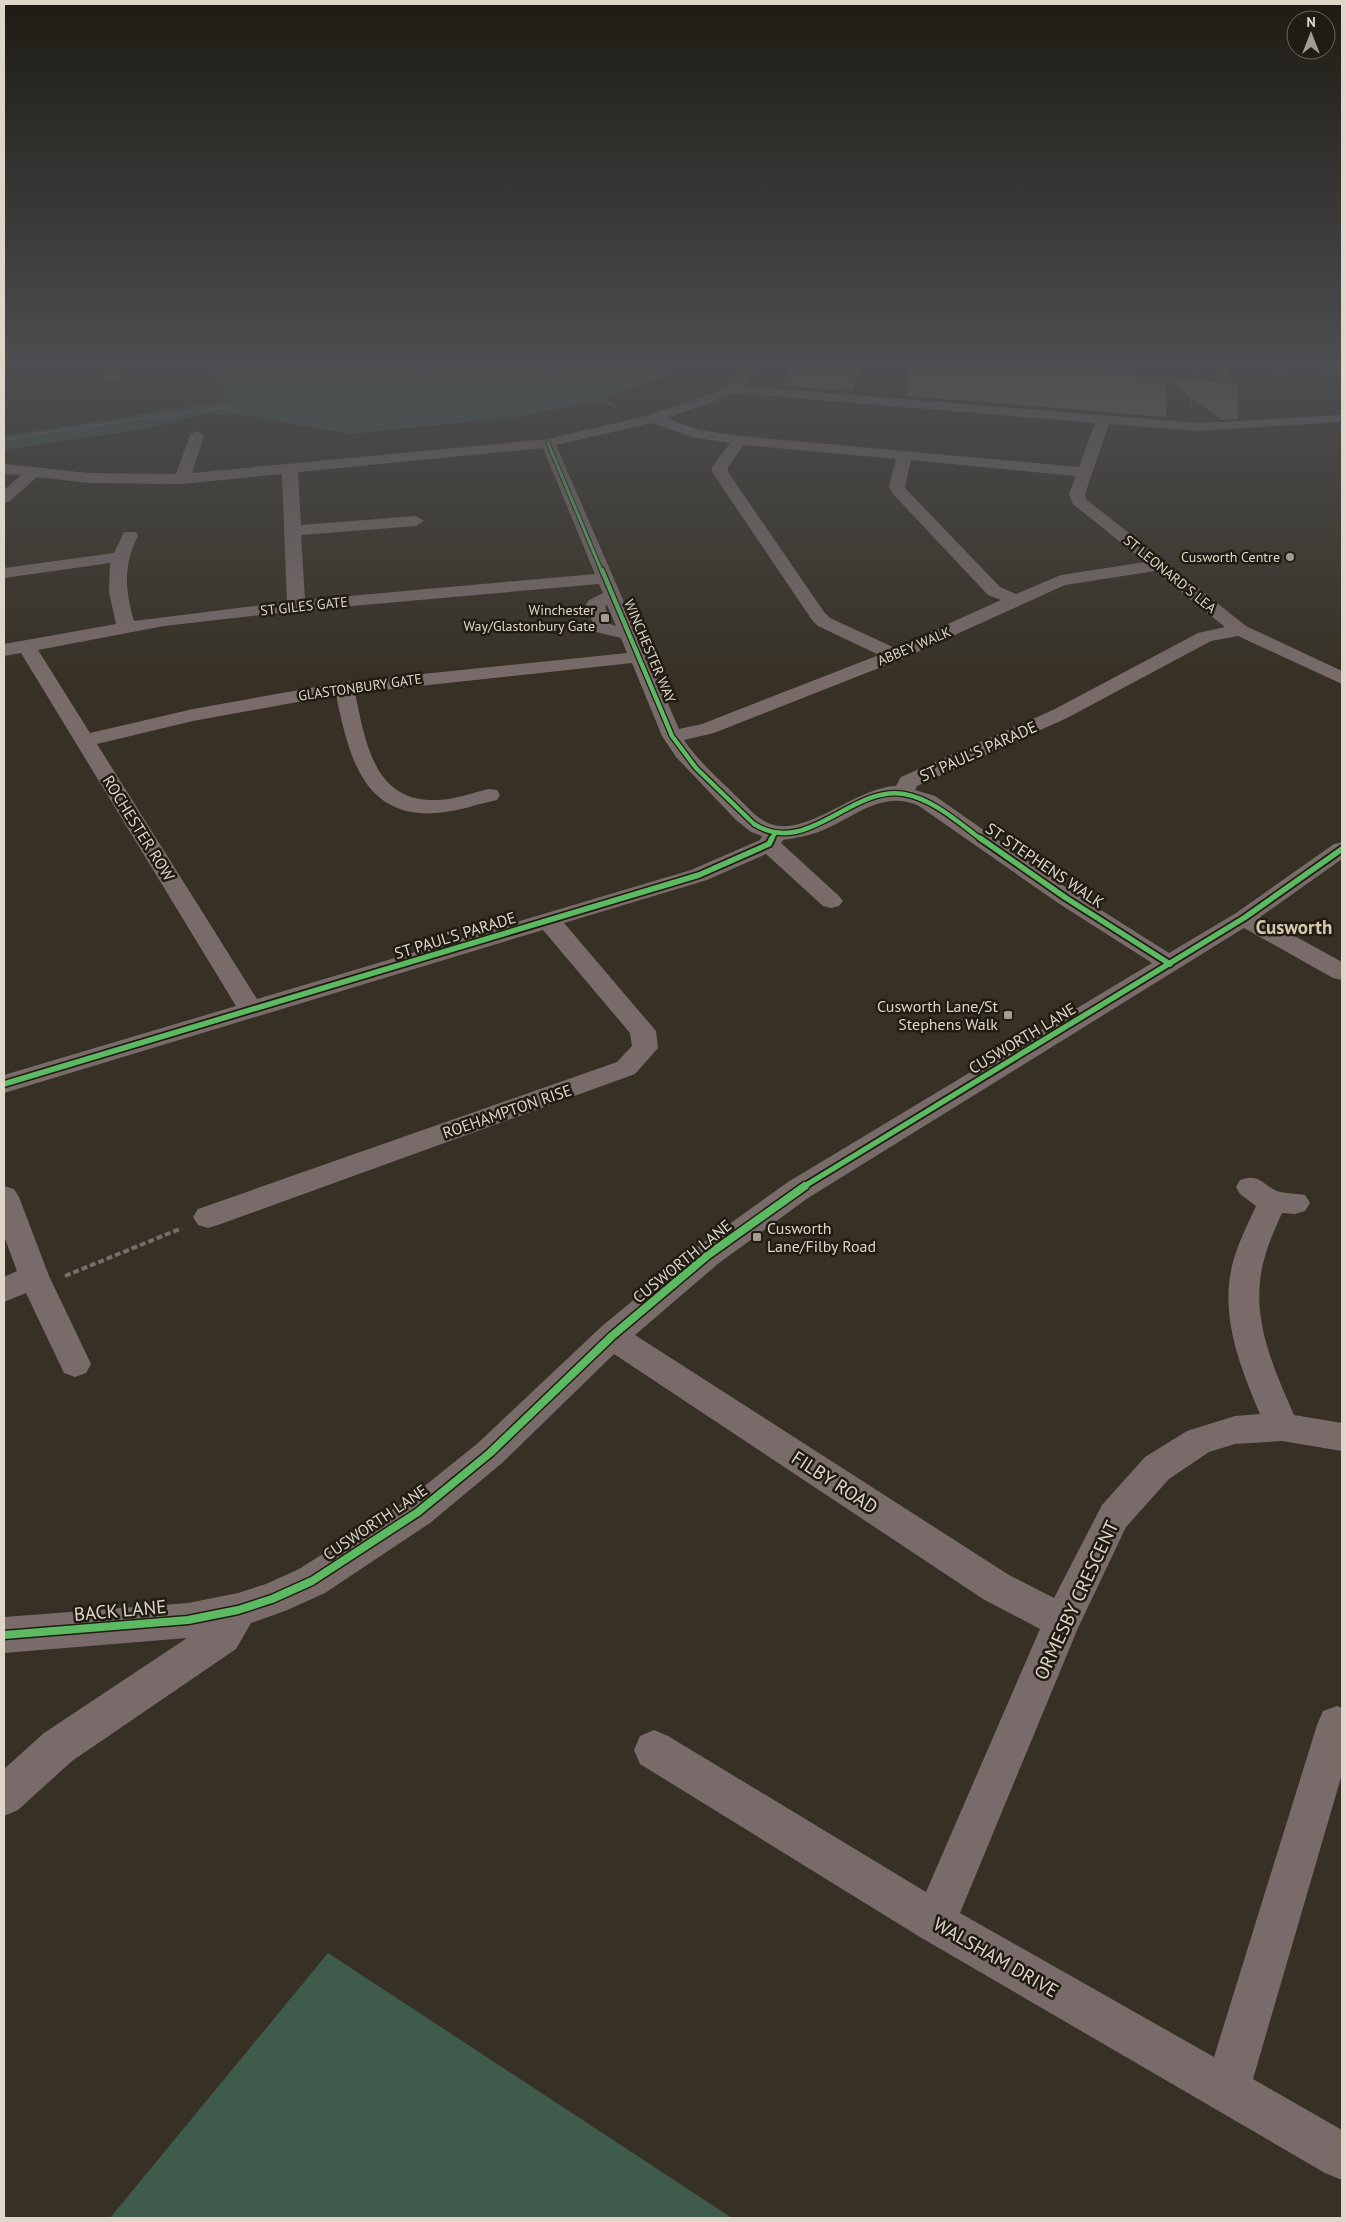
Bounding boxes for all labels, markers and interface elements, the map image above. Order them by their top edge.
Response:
north arrow [1286,10,1336,60]
text: N [1306,13,1316,31]
street label: ST LEONARD'S LEA [1120,531,1221,617]
place label: Cusworth Centre [1181,548,1280,566]
marker: Cusworth Centre [1284,551,1296,563]
street label: ST GILES GATE [259,592,349,620]
street label: WINCHESTER WAY [620,597,680,706]
place label: Winchester Way/Glastonbury Gate [463,601,595,635]
marker: Winchester Way/Glastonbury Gate [599,612,611,624]
street label: ABBEY WALK [875,622,954,670]
street label: GLASTONBURY GATE [297,669,423,705]
street label: ST PAUL'S PARADE [916,716,1040,786]
street label: ROCHESTER ROW [99,772,180,885]
street label: ST STEPHENS WALK [982,818,1108,912]
street label: ST PAUL'S PARADE [392,907,518,963]
district label: Cusworth [1256,915,1332,939]
place label: Cusworth Lane/St Stephens Walk [877,996,999,1034]
street label: CUSWORTH LANE [965,998,1079,1078]
marker: Cusworth Lane/St Stephens Walk [1002,1009,1014,1021]
street label: ROEHAMPTON RISE [440,1080,574,1142]
street label: CUSWORTH LANE [629,1215,735,1307]
place label: Cusworth Lane/Filby Road [767,1218,876,1256]
marker: Cusworth Lane/Filby Road [751,1231,763,1243]
street label: FILBY ROAD [787,1445,883,1519]
street label: CUSWORTH LANE [319,1480,431,1564]
street label: ORMESBY CRESCENT [1029,1516,1124,1683]
street label: BACK LANE [73,1594,167,1626]
street label: WALSHAM DRIVE [929,1911,1063,2003]

